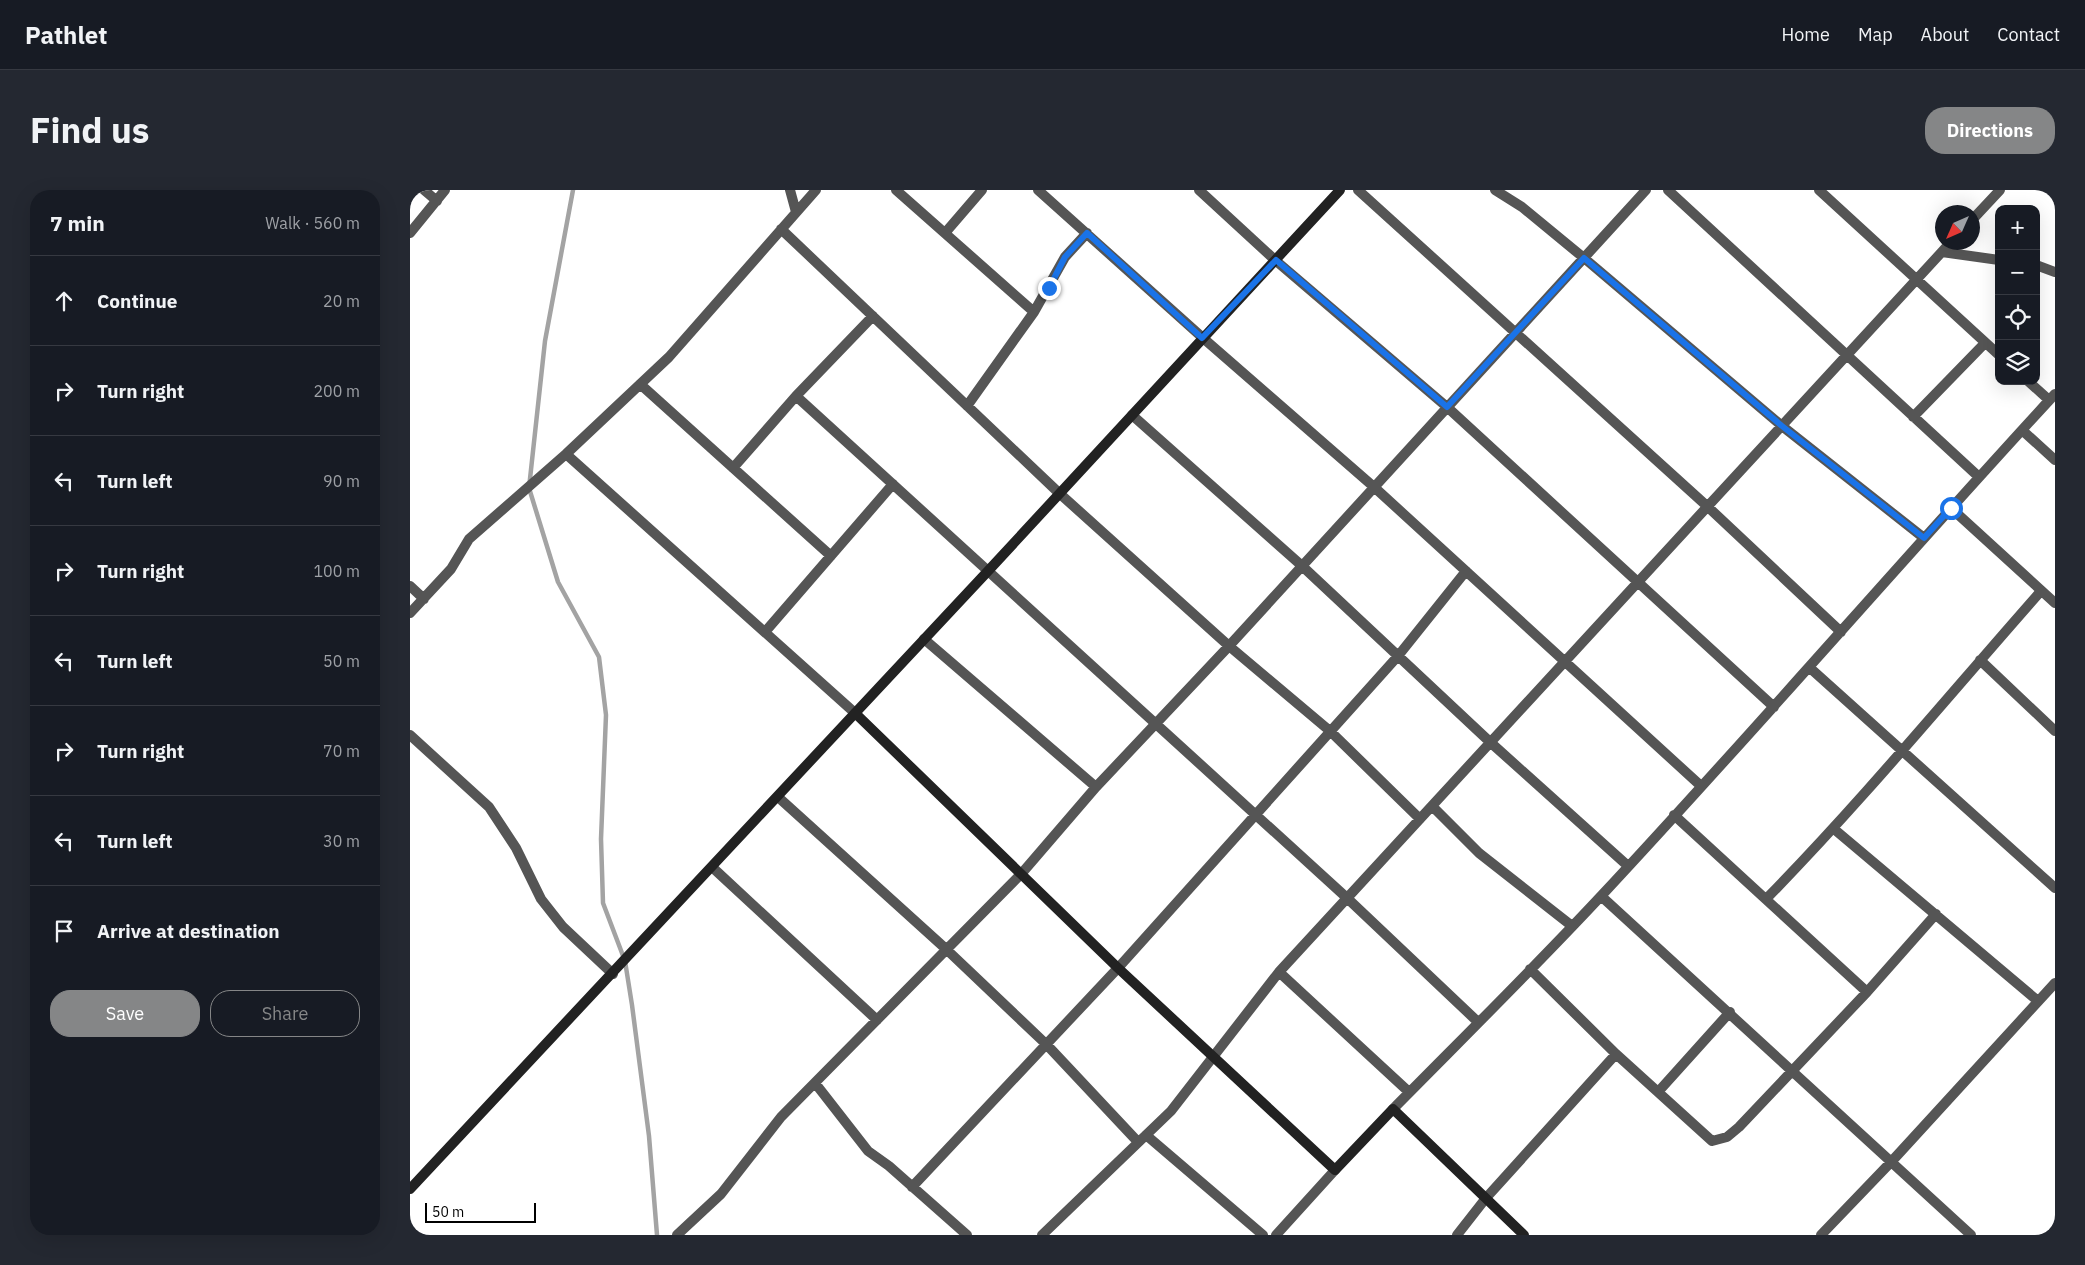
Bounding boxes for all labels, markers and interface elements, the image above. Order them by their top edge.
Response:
text: Pathlet [25,19,107,51]
text: Home [1782,23,1830,46]
text: Map [1858,23,1893,46]
text: About [1921,23,1969,46]
text: Contact [1997,23,2060,46]
text: Find us [30,107,149,153]
button: Directions [1925,107,2055,154]
north arrow [1935,205,1980,250]
map controls [1995,205,2040,385]
button: + [1995,205,2040,250]
text: 7 min [50,209,105,237]
text: Walk · 560 m [265,213,360,233]
button: − [1995,250,2040,295]
route end [1038,277,1061,300]
icon: ahead [50,287,78,315]
text: Continue [97,289,177,313]
text: 20 m [323,291,360,311]
button: locate [1995,295,2040,340]
button: layers [1995,340,2040,385]
icon: right [50,377,78,405]
text: Turn right [97,379,184,403]
text: 200 m [313,381,360,401]
icon: left [50,467,78,495]
text: Turn left [97,469,173,493]
text: 90 m [323,471,360,491]
route start [1940,497,1963,520]
icon: right [50,557,78,585]
text: Turn right [97,559,184,583]
text: 100 m [313,561,360,581]
icon: left [50,647,78,675]
text: Turn left [97,649,173,673]
text: 50 m [323,651,360,671]
icon: right [50,737,78,765]
text: Turn right [97,739,184,763]
text: 70 m [323,741,360,761]
icon: left [50,827,78,855]
text: Turn left [97,829,173,853]
text: 30 m [323,831,360,851]
icon: arrive [50,917,78,945]
text: Arrive at destination [97,919,280,943]
button: Save [50,990,200,1037]
button: Share [210,990,360,1037]
scale bar [425,1200,536,1223]
text: 50 m [432,1203,464,1221]

